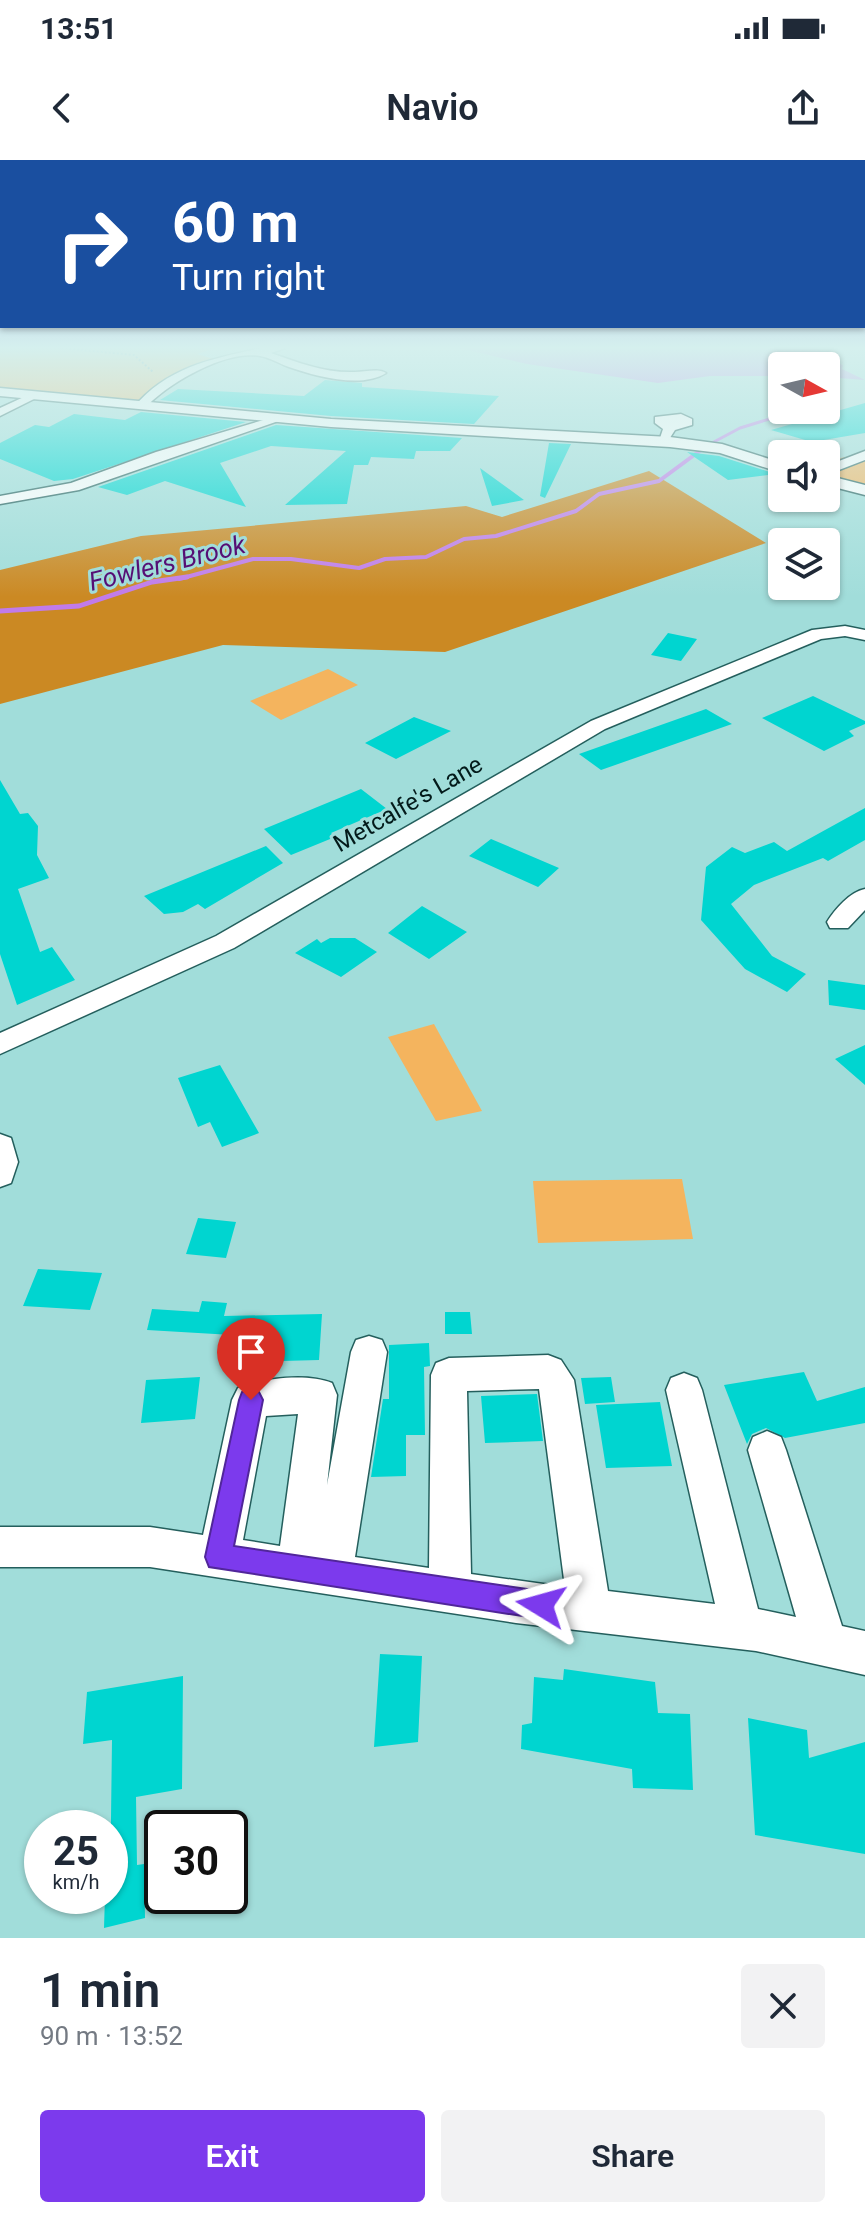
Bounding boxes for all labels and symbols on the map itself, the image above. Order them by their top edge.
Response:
north arrow [768,352,840,424]
water label: Fowlers Brook [86,529,249,597]
street label: Metcalfe's Lane [329,750,487,858]
pin [217,1318,285,1400]
position arrow [499,1563,583,1647]
speed limit sign: 30 [144,1810,248,1914]

